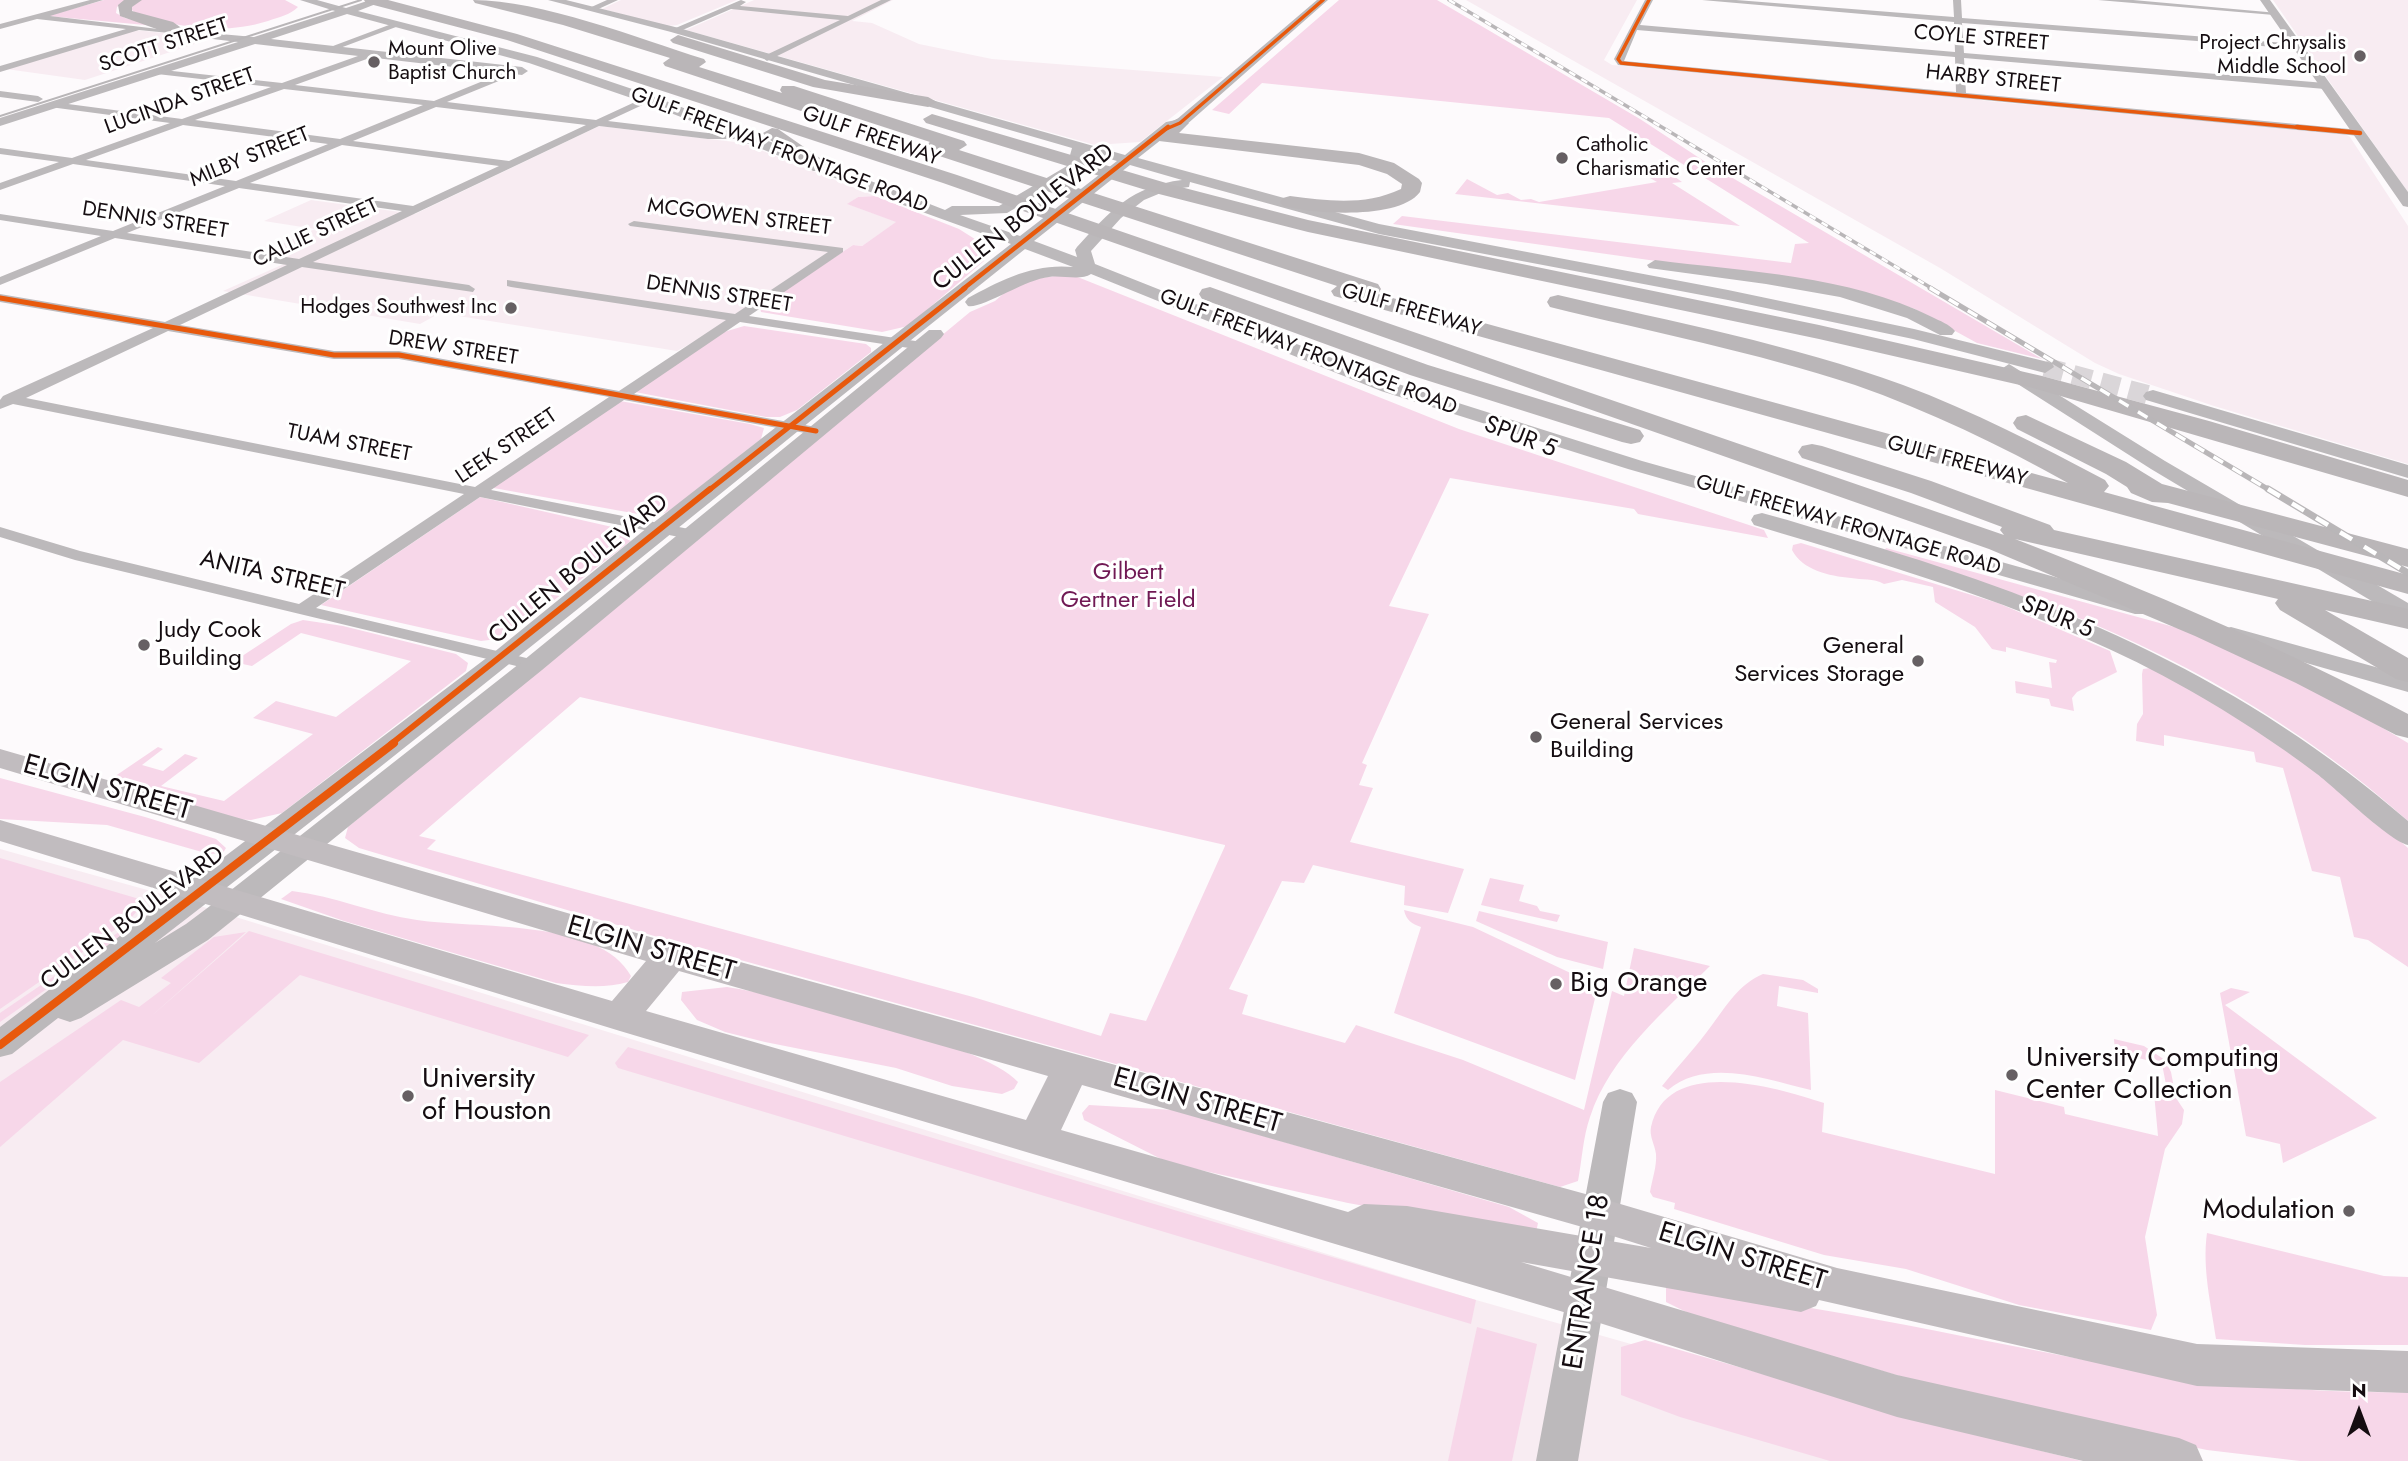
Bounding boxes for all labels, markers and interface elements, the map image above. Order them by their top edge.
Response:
street label: SCOTT STREET [96,13,232,79]
street label: COYLE STREET [1912,21,2050,57]
place label: Project Chrysalis Middle School [2199,31,2346,81]
place label: Mount Olive Baptist Church [388,37,516,87]
marker: Project Chrysalis Middle School [2352,48,2368,64]
marker: Mount Olive Baptist Church [366,54,382,70]
street label: HARBY STREET [1924,60,2062,100]
street label: LUCINDA STREET [101,63,259,141]
street label: GULF FREEWAY FRONTAGE ROAD [627,83,931,219]
street label: GULF FREEWAY [799,102,943,172]
street label: MILBY STREET [187,123,313,193]
place label: Catholic Charismatic Center [1576,133,1745,183]
street label: CULLEN BOULEVARD [927,138,1121,298]
marker: Catholic Charismatic Center [1554,150,1570,166]
street label: CALLIE STREET [249,194,383,274]
street label: MCGOWEN STREET [646,194,832,242]
street label: DENNIS STREET [80,197,230,245]
street label: DENNIS STREET [644,271,794,319]
street label: GULF FREEWAY [1338,279,1484,343]
street label: GULF FREEWAY FRONTAGE ROAD [1156,285,1460,421]
place label: Hodges Southwest Inc [300,295,497,321]
marker: Hodges Southwest Inc [503,300,519,316]
street label: DREW STREET [387,326,519,372]
street label: LEEK STREET [452,404,562,490]
street label: SPUR 5 [1480,411,1560,465]
street label: TUAM STREET [285,420,413,468]
street label: GULF FREEWAY [1884,431,2030,493]
street label: GULF FREEWAY FRONTAGE ROAD [1693,470,2003,582]
street label: CULLEN BOULEVARD [483,489,675,651]
street label: ANITA STREET [197,545,347,607]
park label: Gilbert Gertner Field [1060,559,1196,615]
street label: SPUR 5 [2017,591,2097,645]
place label: Judy Cook Building [158,617,261,673]
place label: General Services Storage [1734,633,1904,689]
marker: Judy Cook Building [136,637,152,653]
marker: General Services Storage [1910,653,1926,669]
place label: General Services Building [1550,709,1723,765]
marker: General Services Building [1528,729,1544,745]
street label: ELGIN STREET [19,749,195,829]
street label: CULLEN BOULEVARD [35,841,231,997]
street label: ELGIN STREET [563,910,739,990]
place label: Big Orange [1570,967,1708,1001]
marker: Big Orange [1548,976,1564,992]
place label: University Computing Center Collection [2026,1042,2279,1108]
street label: ELGIN STREET [1109,1062,1285,1142]
place label: University of Houston [422,1063,552,1129]
marker: University Computing Center Collection [2004,1067,2020,1083]
marker: University of Houston [400,1088,416,1104]
street label: ENTRANCE 18 [1558,1192,1618,1372]
place label: Modulation [2202,1194,2335,1228]
marker: Modulation [2341,1203,2357,1219]
street label: ELGIN STREET [1654,1217,1830,1299]
north arrow [2324,1377,2394,1447]
text: N [2351,1377,2367,1404]

